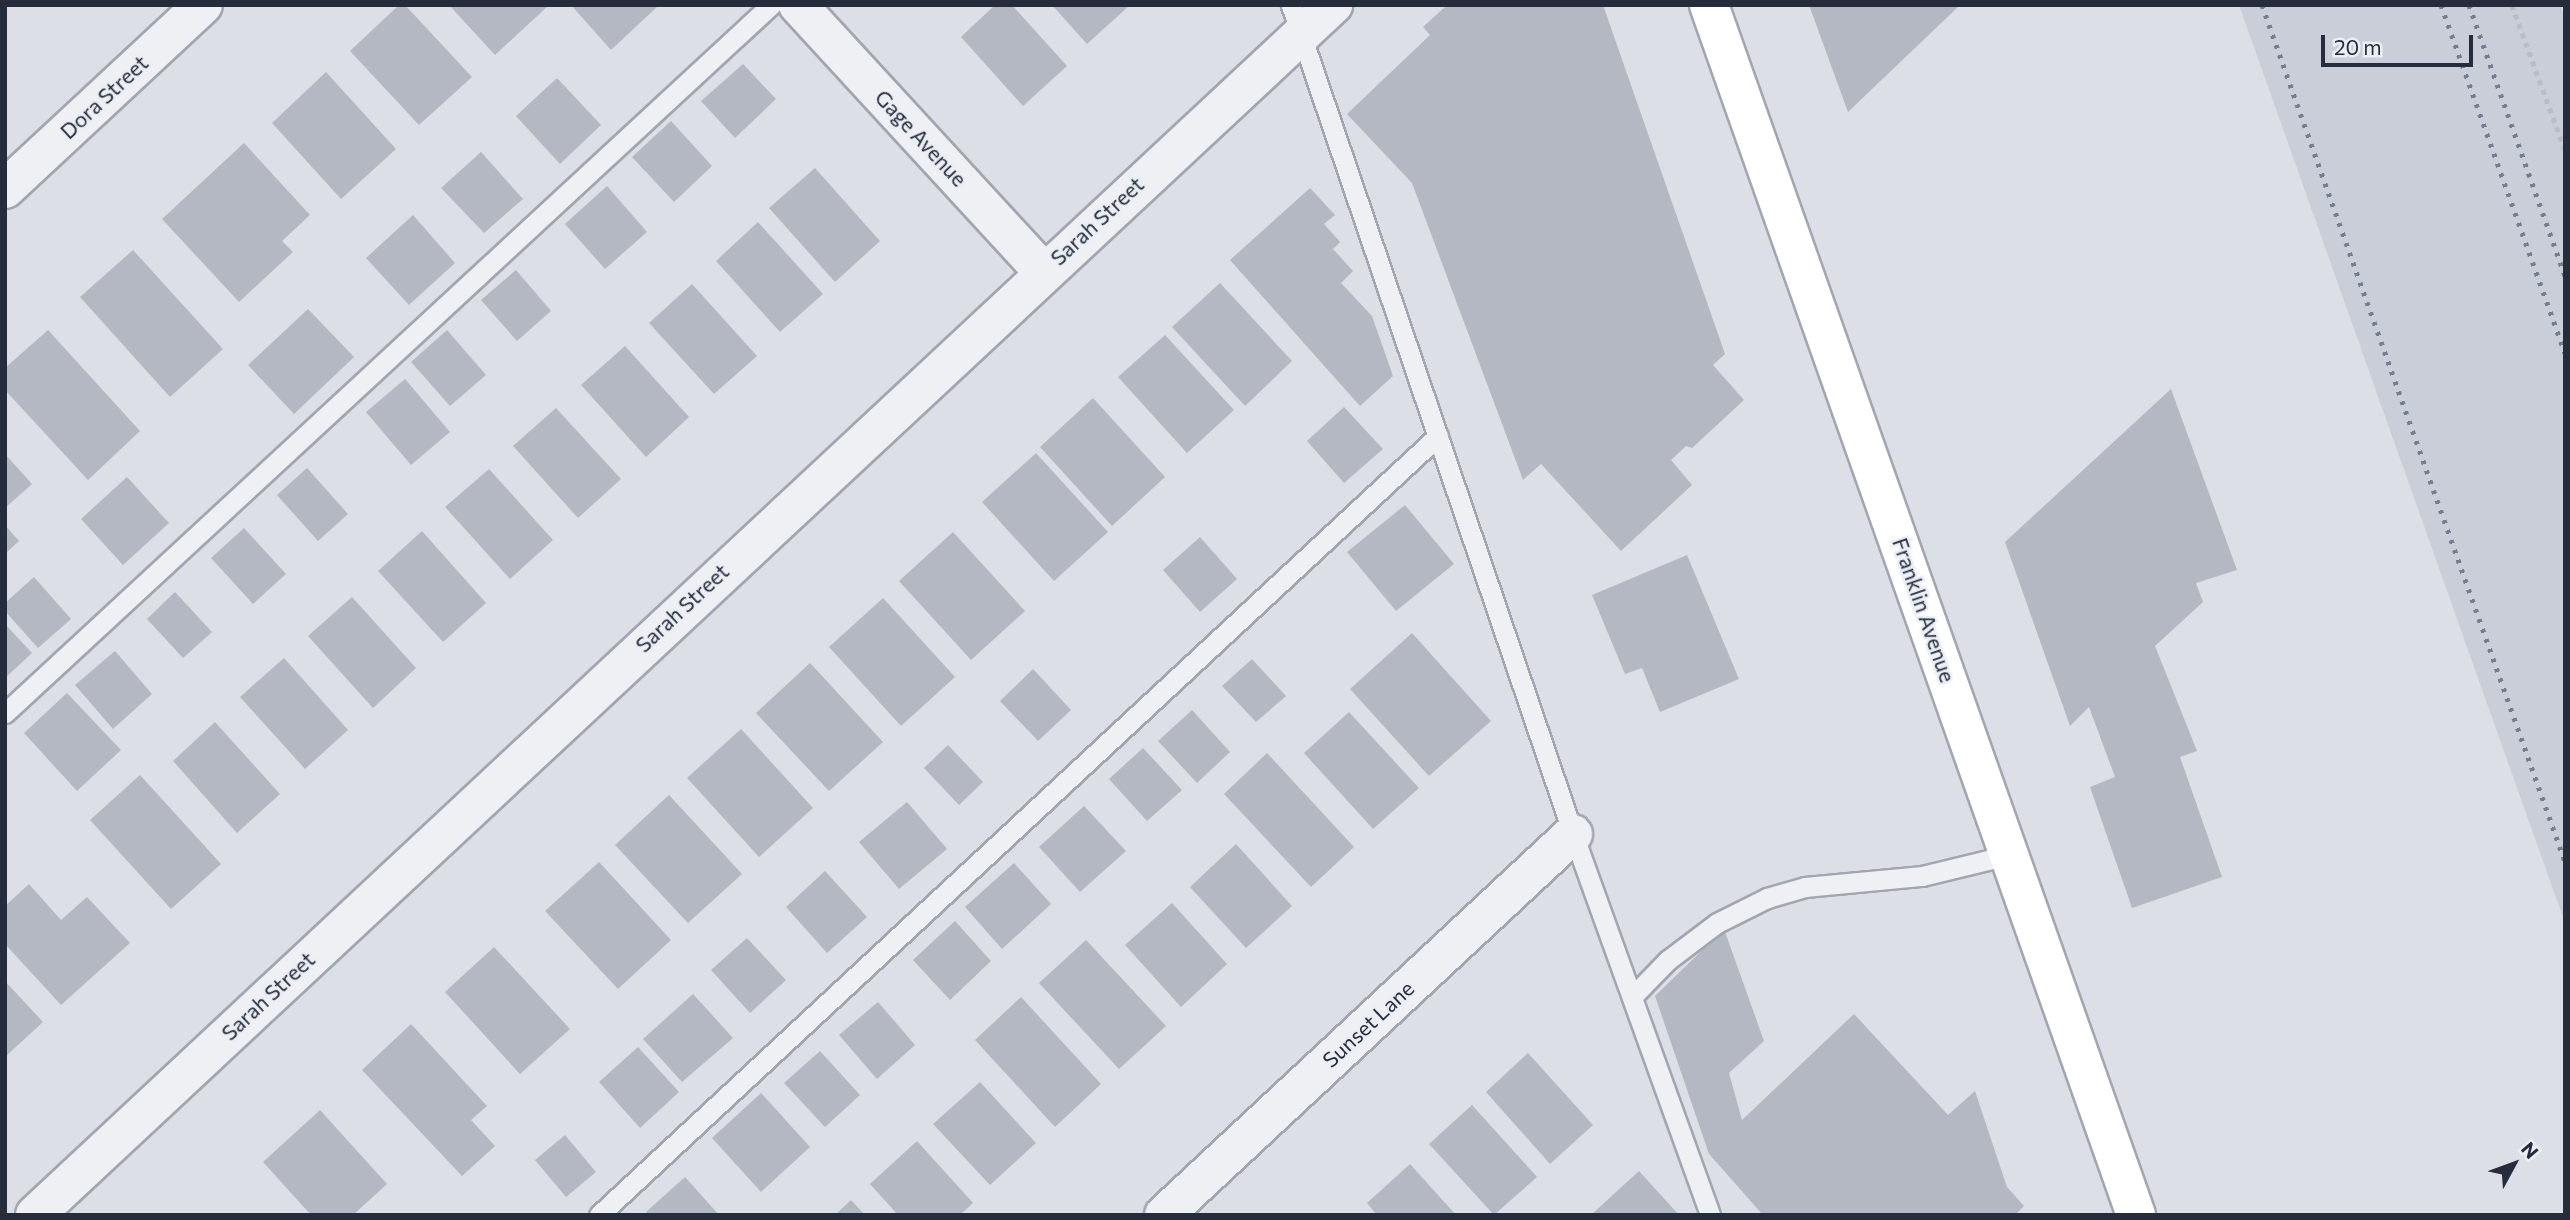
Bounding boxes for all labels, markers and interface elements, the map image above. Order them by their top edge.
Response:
scale bar [2325,21,2477,65]
text: 20 m [2334,34,2382,59]
street label: Dora Street [55,50,153,144]
street label: Gage Avenue [870,85,972,191]
street label: Sarah Street [1045,172,1149,270]
street label: Franklin Avenue [1887,534,1961,686]
street label: Sarah Street [630,559,734,657]
street label: Sarah Street [216,947,320,1045]
street label: Sunset Lane [1317,975,1419,1073]
north arrow [2479,1129,2549,1199]
text: N [2517,1137,2544,1163]

